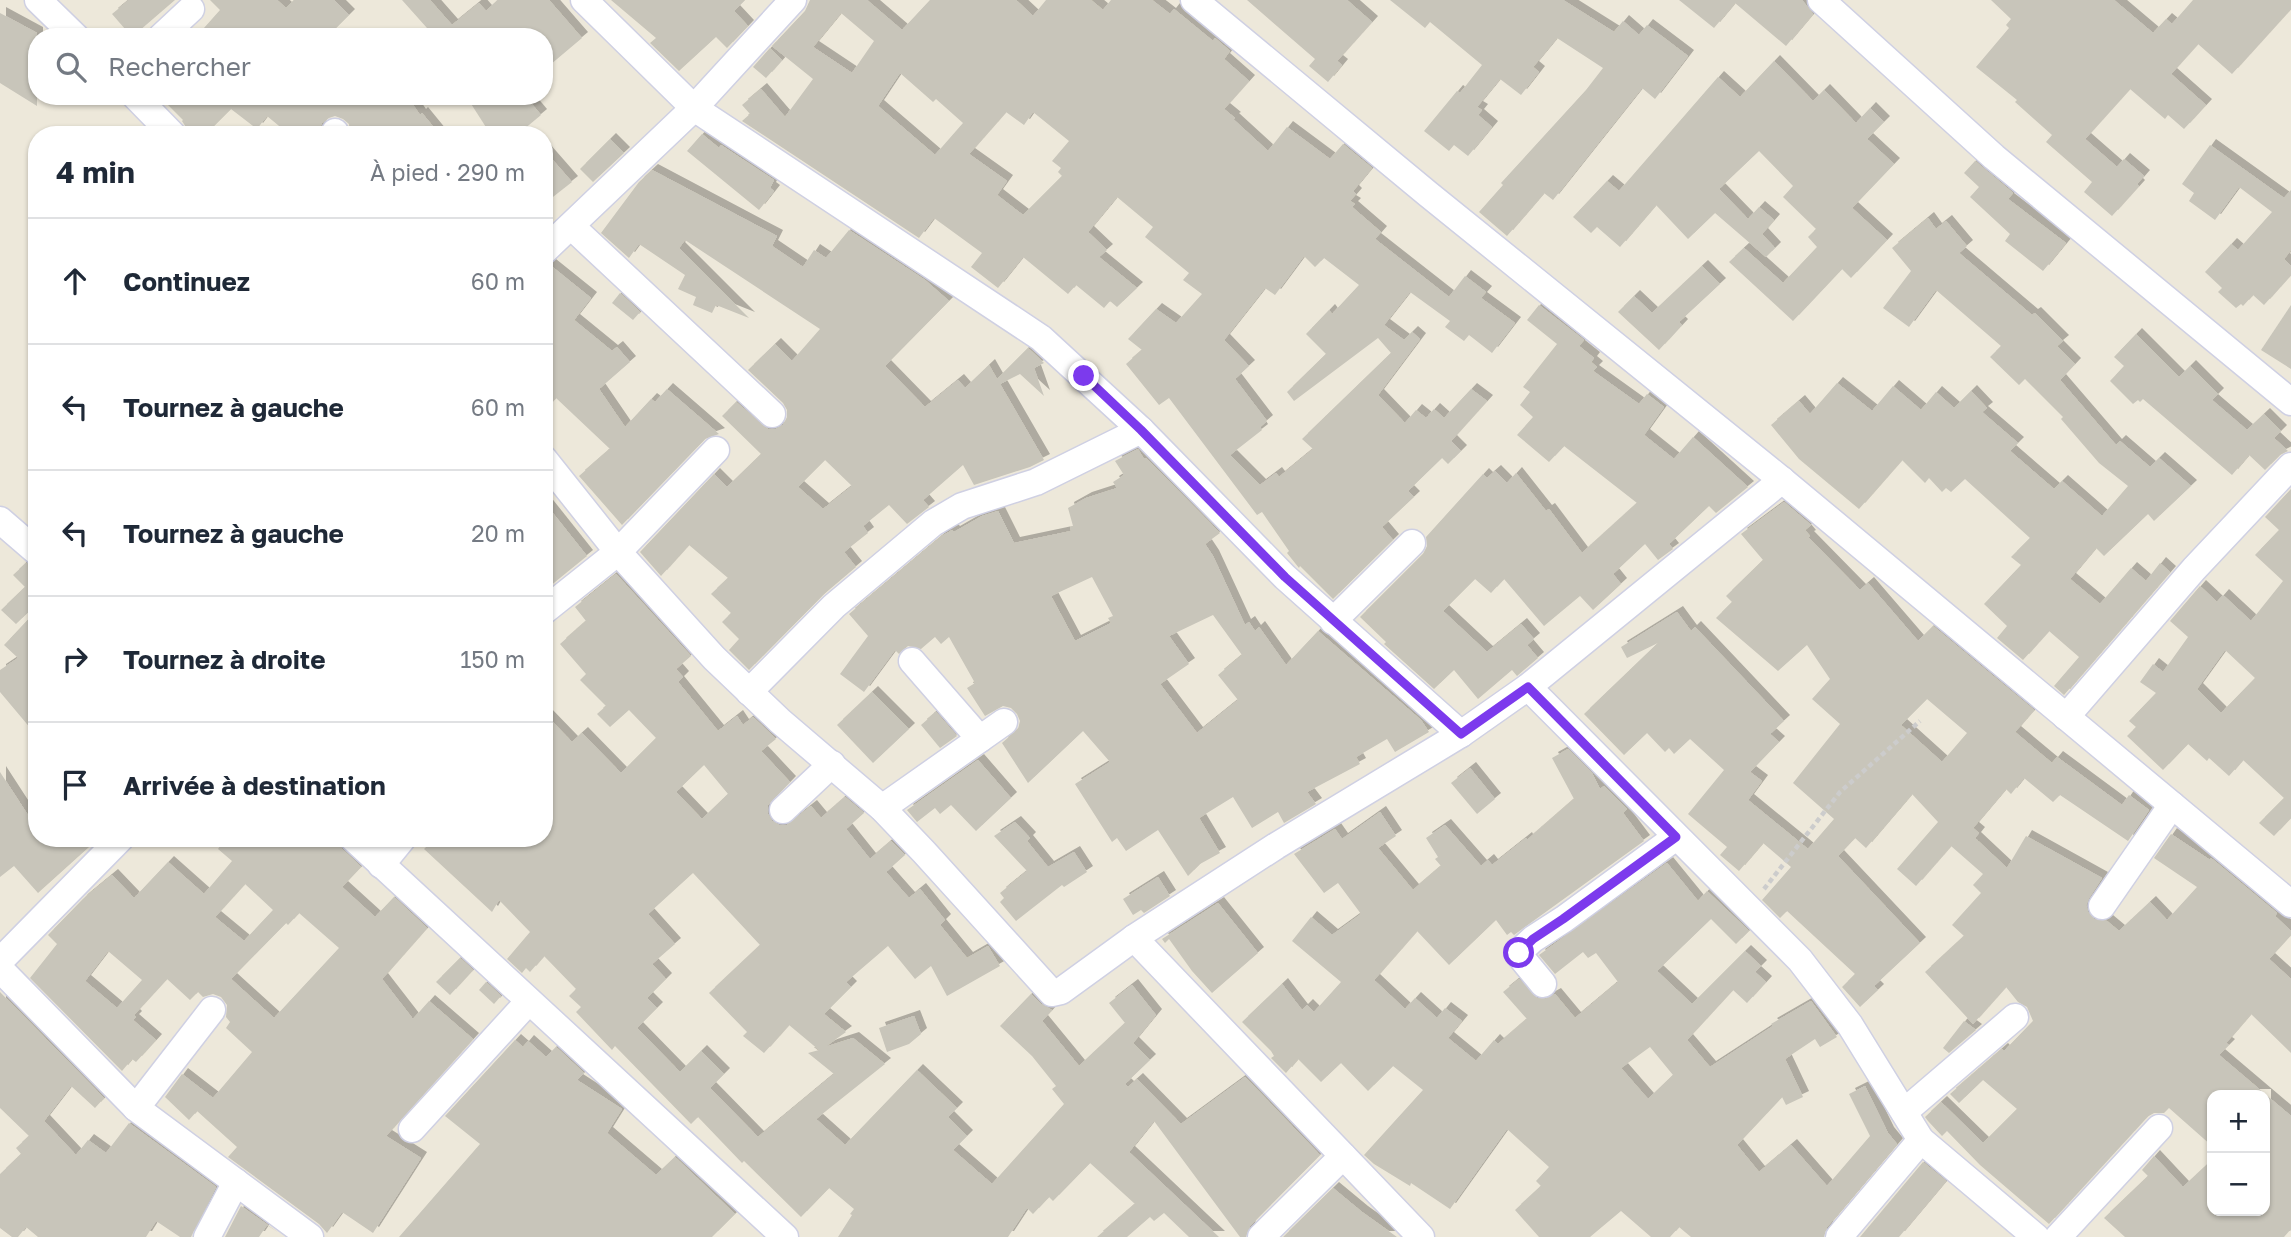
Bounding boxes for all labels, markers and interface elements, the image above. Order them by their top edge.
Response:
search box [28,28,553,105]
icon: search [52,48,90,86]
text: Rechercher [108,51,251,82]
text: 4 min [56,154,135,190]
text: À pied · 290 m [370,158,525,186]
icon: ahead [56,262,94,300]
text: Continuez [123,266,250,297]
text: 60 m [471,267,525,295]
route end [1068,360,1099,391]
icon: left [56,388,94,426]
text: Tournez à gauche [123,392,344,423]
text: 60 m [471,393,525,421]
icon: left [56,514,94,552]
text: Tournez à gauche [123,518,344,549]
text: 20 m [471,519,525,547]
icon: right [56,640,94,678]
text: Tournez à droite [123,644,326,675]
text: 150 m [460,645,525,673]
icon: arrive [56,766,94,804]
text: Arrivée à destination [123,770,386,801]
route start [1503,937,1534,968]
map controls [2207,1090,2270,1216]
button: + [2207,1090,2270,1153]
button: − [2207,1153,2270,1216]

